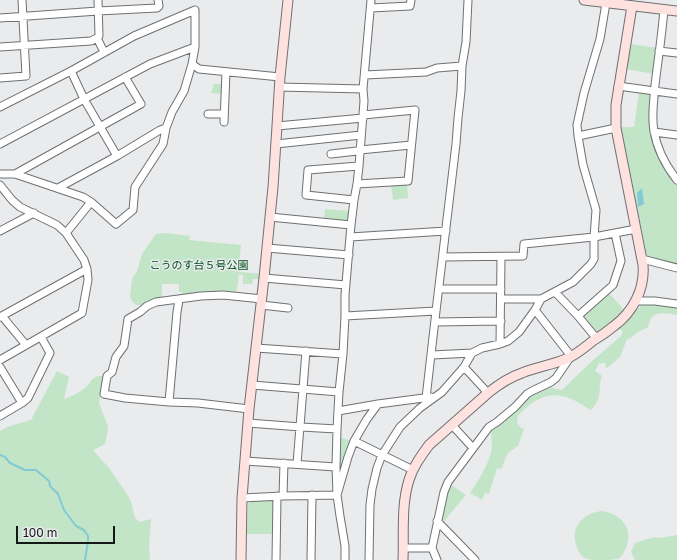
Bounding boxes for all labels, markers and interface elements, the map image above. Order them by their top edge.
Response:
park label: こうのす台５号公園 [150,259,248,273]
scale bar [18,518,117,544]
text: 100 m [23,525,57,540]

